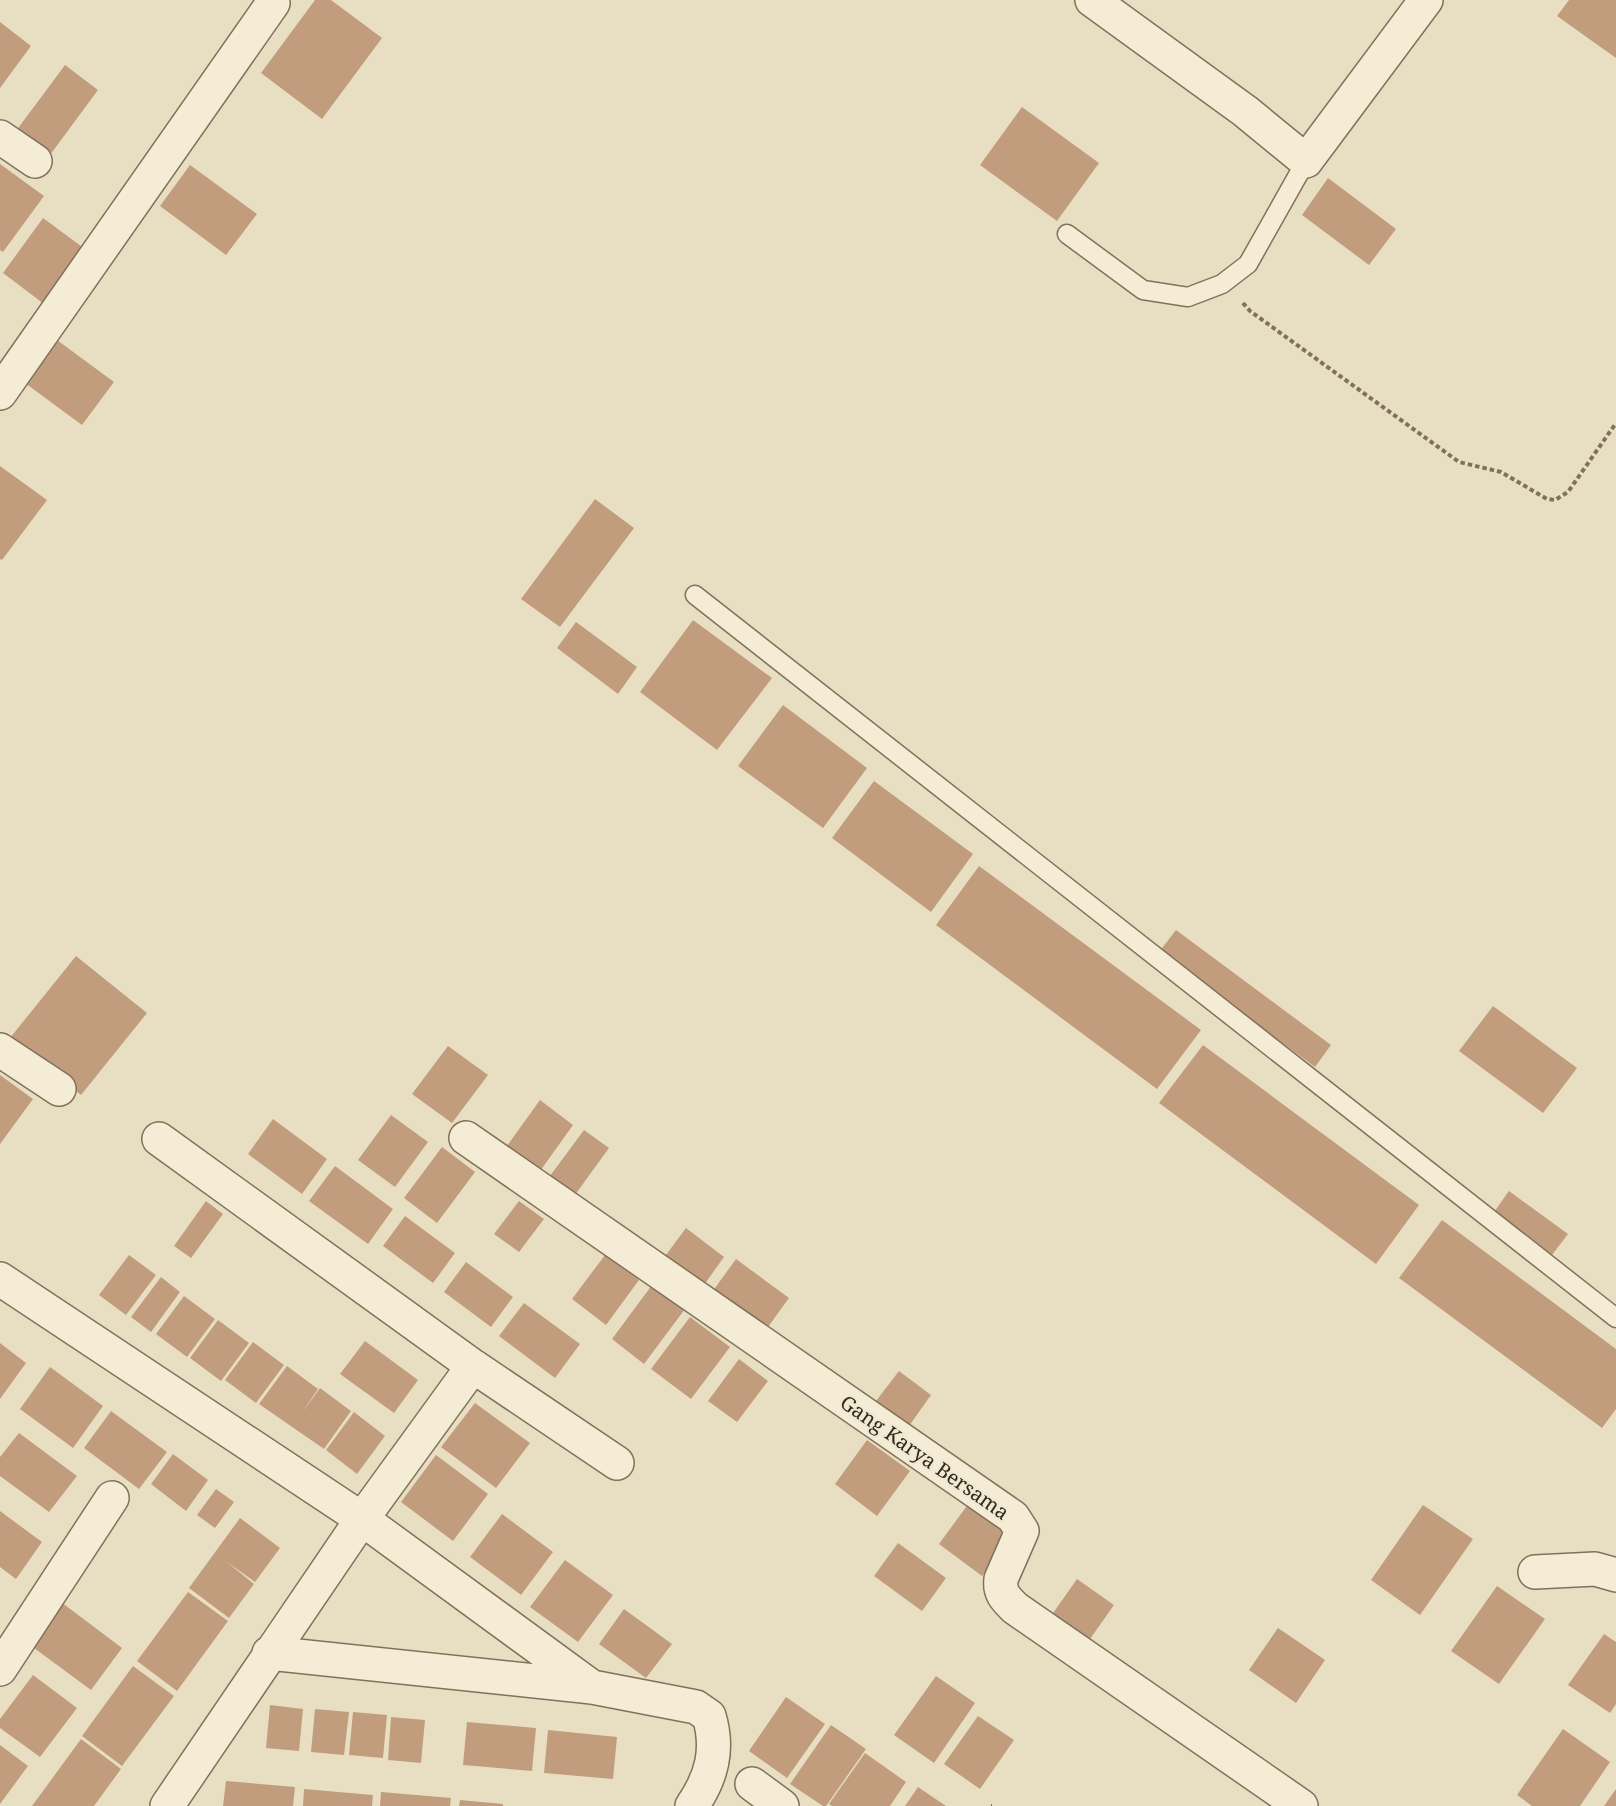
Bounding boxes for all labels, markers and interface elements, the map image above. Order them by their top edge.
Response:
street label: Gang Karya Bersama [835,1388,1015,1526]

